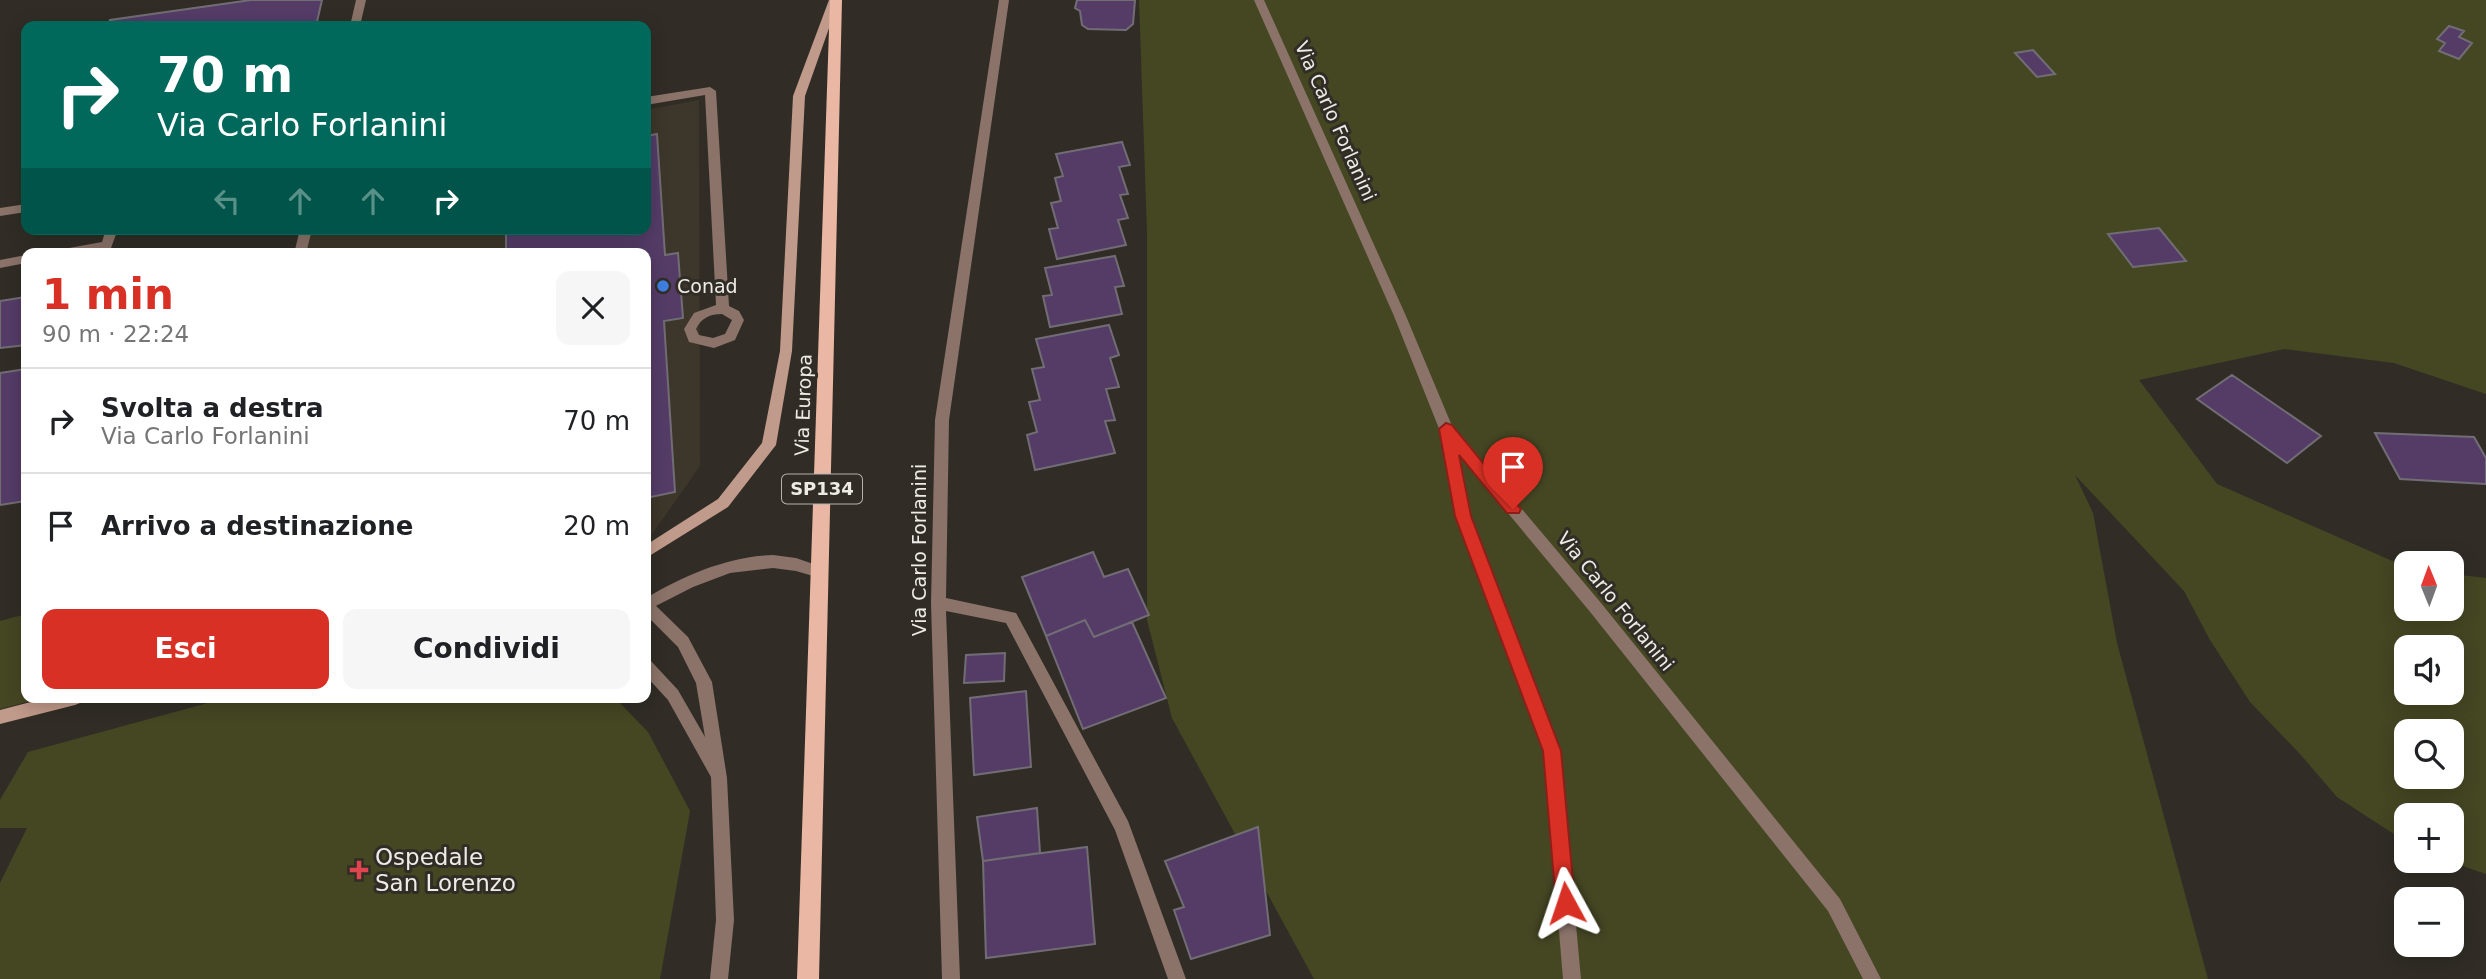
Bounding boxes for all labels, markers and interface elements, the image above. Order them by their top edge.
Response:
street label: Via Carlo Forlanini [1291,38,1381,204]
text: 70 m [157,47,293,104]
icon: right [42,49,133,140]
text: Via Carlo Forlanini [157,106,447,144]
icon: left [208,182,246,220]
icon: ahead [281,182,319,220]
icon: ahead [354,182,392,220]
icon: right [427,182,465,220]
text: 1 min [42,270,174,319]
button: close [556,271,630,345]
place label: Conad [677,275,738,297]
marker: Conad [655,278,671,294]
text: 90 m · 22:24 [42,321,189,347]
street label: Via Europa [790,353,816,457]
text: Svolta a destra [101,393,324,423]
icon: right [42,402,80,440]
text: 70 m [563,406,630,436]
text: Via Carlo Forlanini [101,423,310,449]
pin [1483,437,1543,509]
icon: arrive [1494,448,1532,486]
street label: Via Carlo Forlanini [908,464,930,636]
road number: SP134 [782,475,862,504]
icon: arrive [42,507,80,545]
text: Arrivo a destinazione [101,511,413,541]
text: 20 m [563,511,630,541]
street label: Via Carlo Forlanini [1553,527,1679,675]
north arrow [2394,551,2464,621]
map controls [2394,551,2464,957]
button: Esci [42,609,329,689]
button: Condividi [343,609,630,689]
button: sound [2394,635,2464,705]
button: search [2394,719,2464,789]
button: + [2394,803,2464,873]
place label: Ospedale San Lorenzo [375,844,516,896]
marker: Ospedale San Lorenzo [349,860,369,880]
position arrow [1529,866,1603,940]
button: − [2394,887,2464,957]

